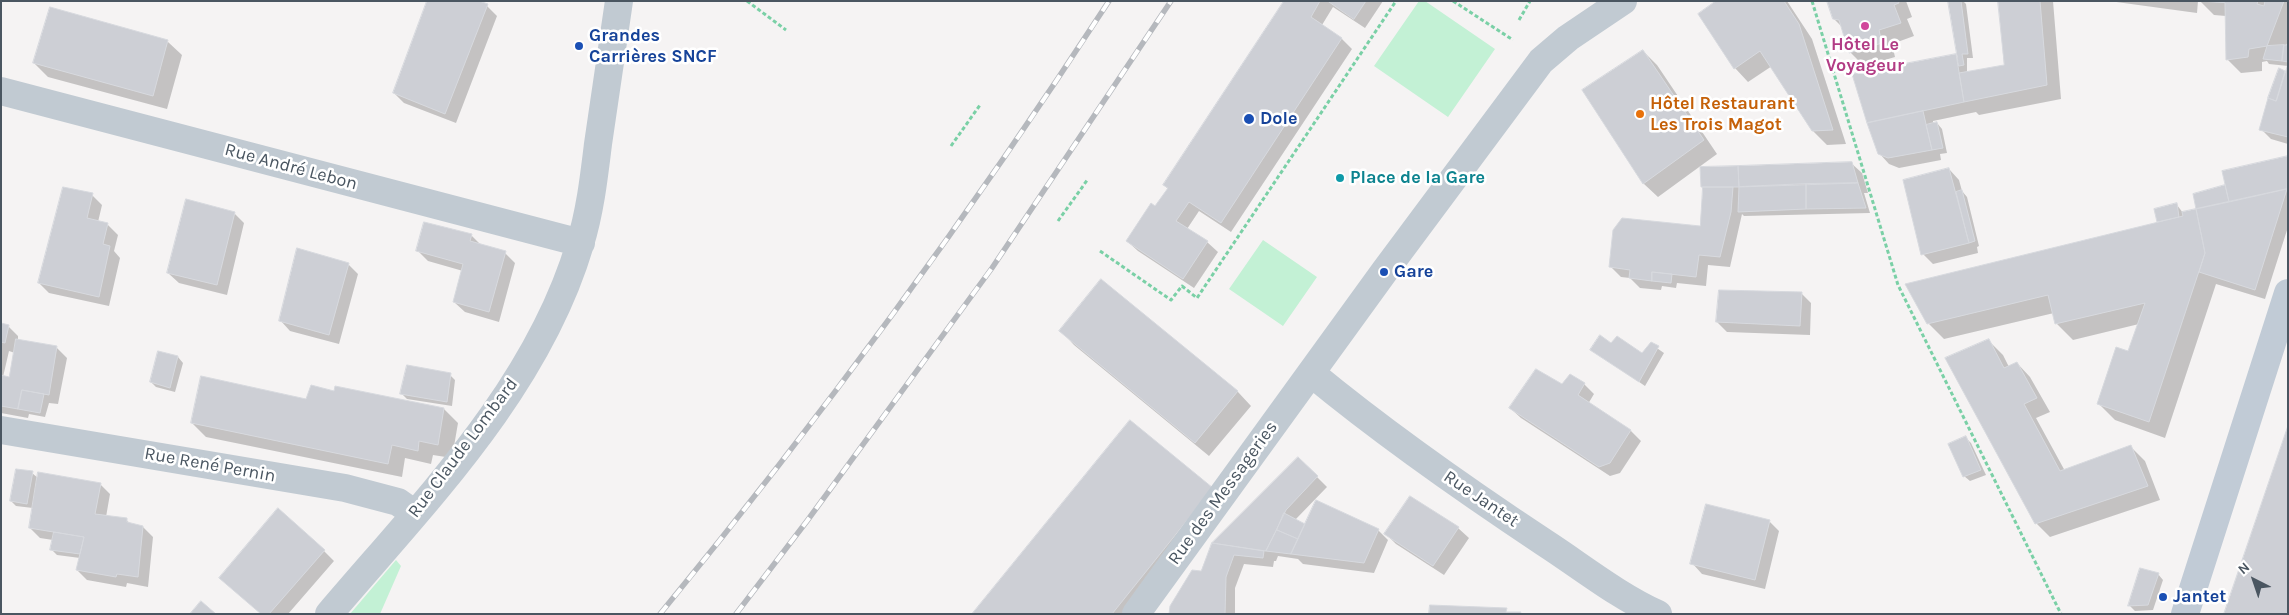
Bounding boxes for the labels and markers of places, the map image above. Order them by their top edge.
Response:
marker: Hôtel Le Voyageur [1859,20,1871,32]
place label: Grandes Carrières SNCF [589,25,717,68]
place label: Hôtel Le Voyageur [1826,34,1904,76]
marker: Grandes Carrières SNCF [573,40,585,52]
place label: Hôtel Restaurant Les Trois Magot [1650,93,1795,136]
place label: Dole [1260,108,1298,130]
marker: Hôtel Restaurant Les Trois Magot [1634,108,1646,120]
marker: Dole [1242,112,1256,126]
place label: Place de la Gare [1350,167,1485,189]
marker: Place de la Gare [1334,172,1346,184]
place label: Gare [1394,261,1433,283]
marker: Gare [1378,266,1390,278]
place label: Jantet [2173,586,2226,608]
marker: Jantet [2157,591,2169,603]

